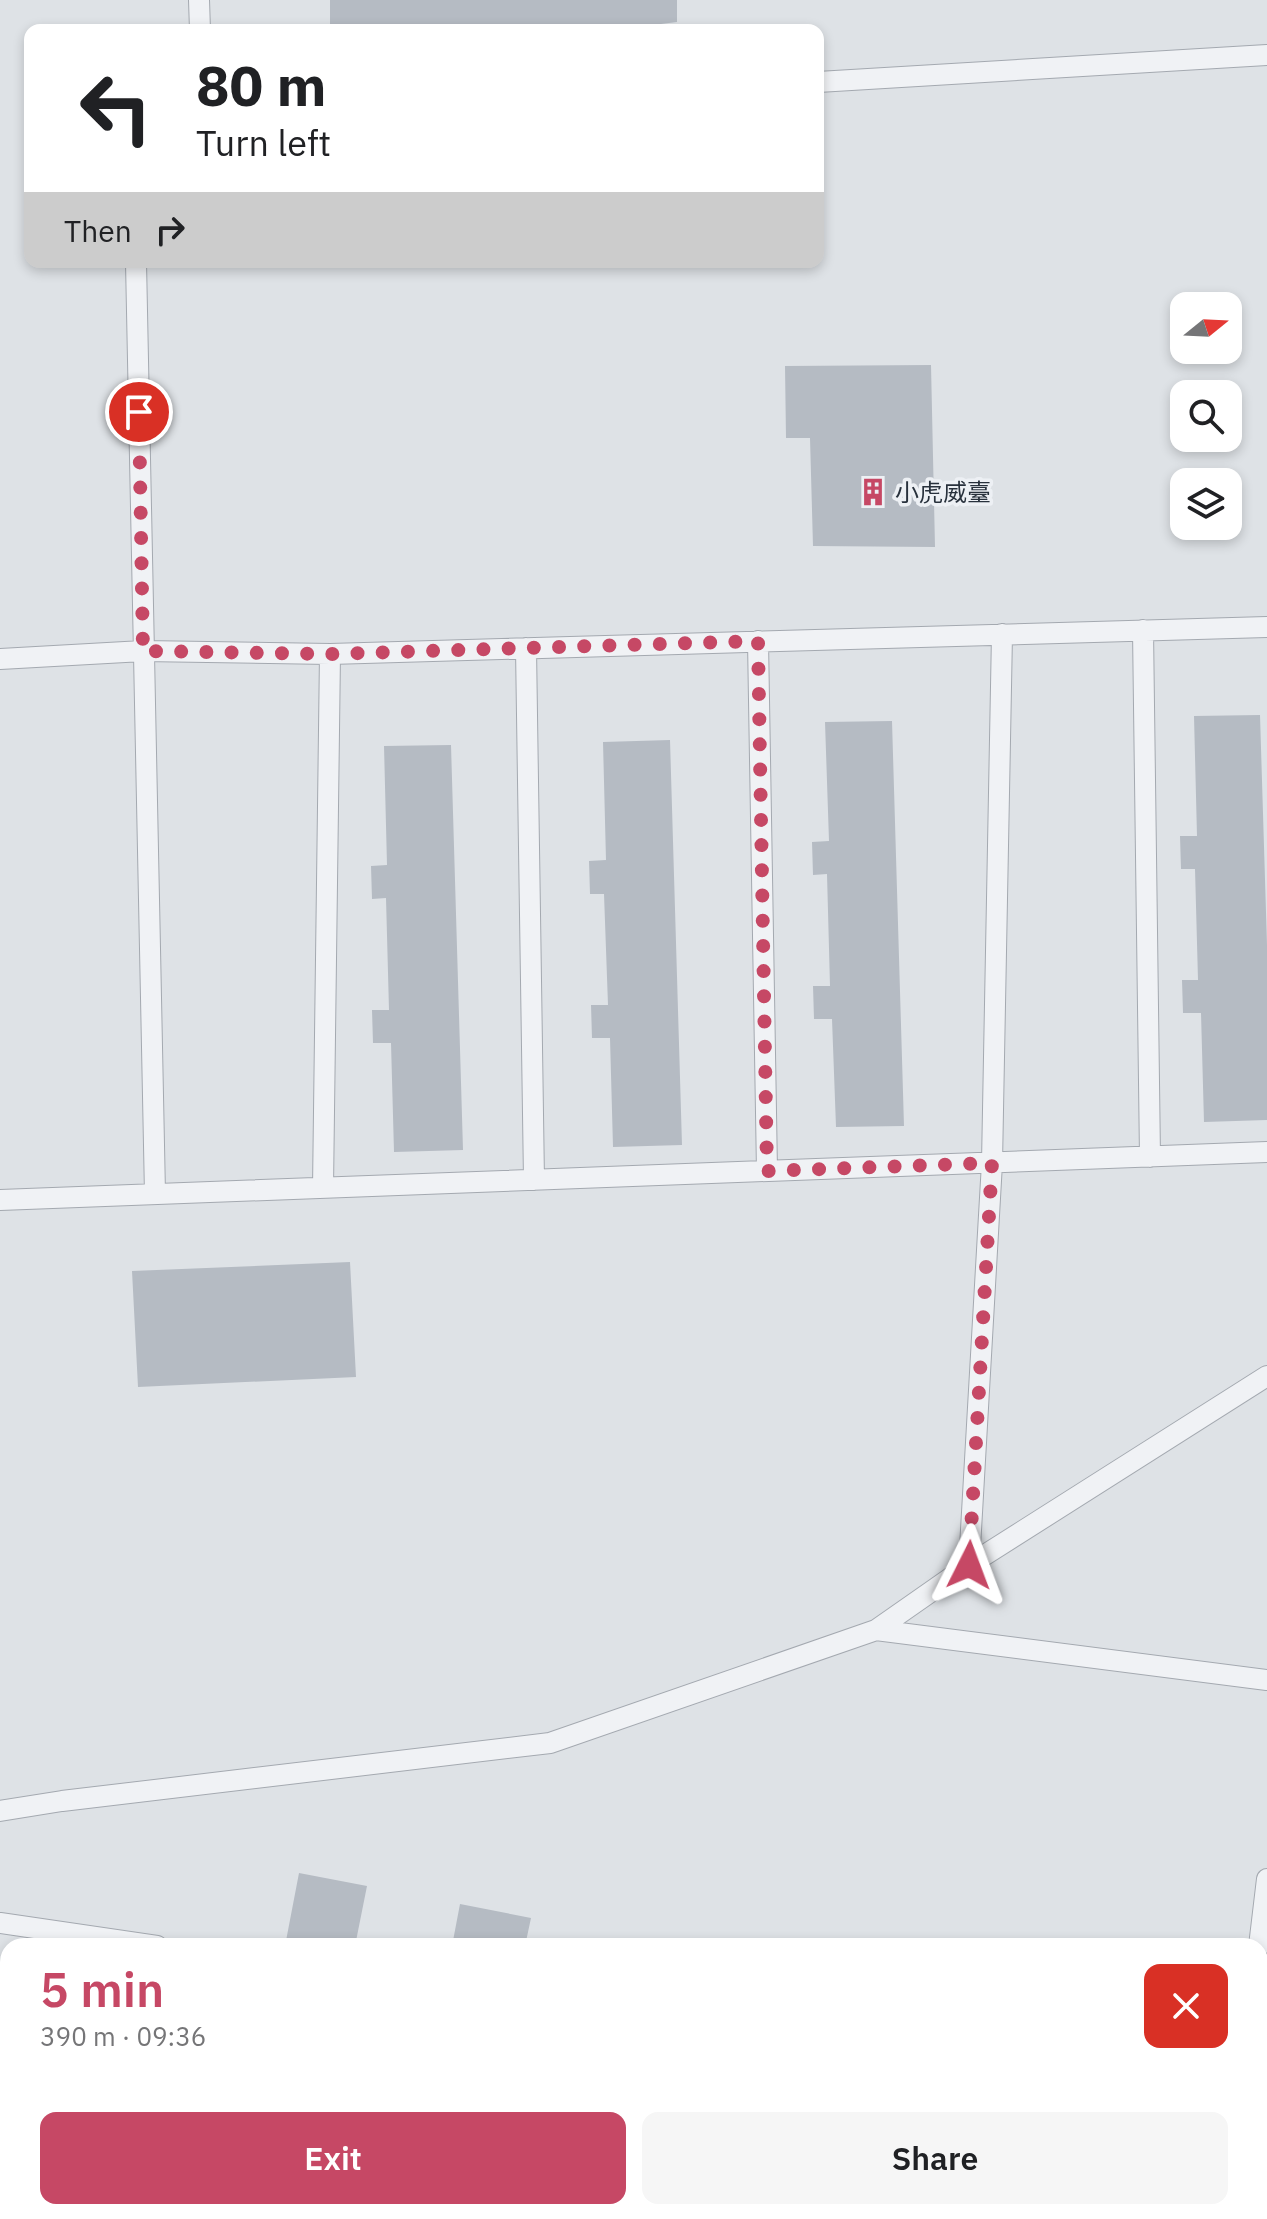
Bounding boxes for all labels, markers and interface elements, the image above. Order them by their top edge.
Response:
text: 80 m [196,49,326,121]
icon: left [64,56,168,160]
text: Turn left [196,119,331,166]
icon: right [148,208,192,252]
text: Then [64,211,132,250]
north arrow [1170,292,1242,364]
map controls [1170,292,1242,540]
pin [105,378,173,446]
button: search [1170,380,1242,452]
icon: arrive [117,390,161,434]
button: layers [1170,468,1242,540]
place label: 小虎威臺 [895,476,991,508]
building icon: 小虎威臺 [858,477,888,507]
position arrow [927,1523,1011,1607]
text: 5 min [40,1958,164,2020]
button: close [1144,1964,1228,2048]
text: 390 m · 09:36 [40,2019,206,2053]
button: Exit [40,2112,626,2204]
button: Share [642,2112,1228,2204]

